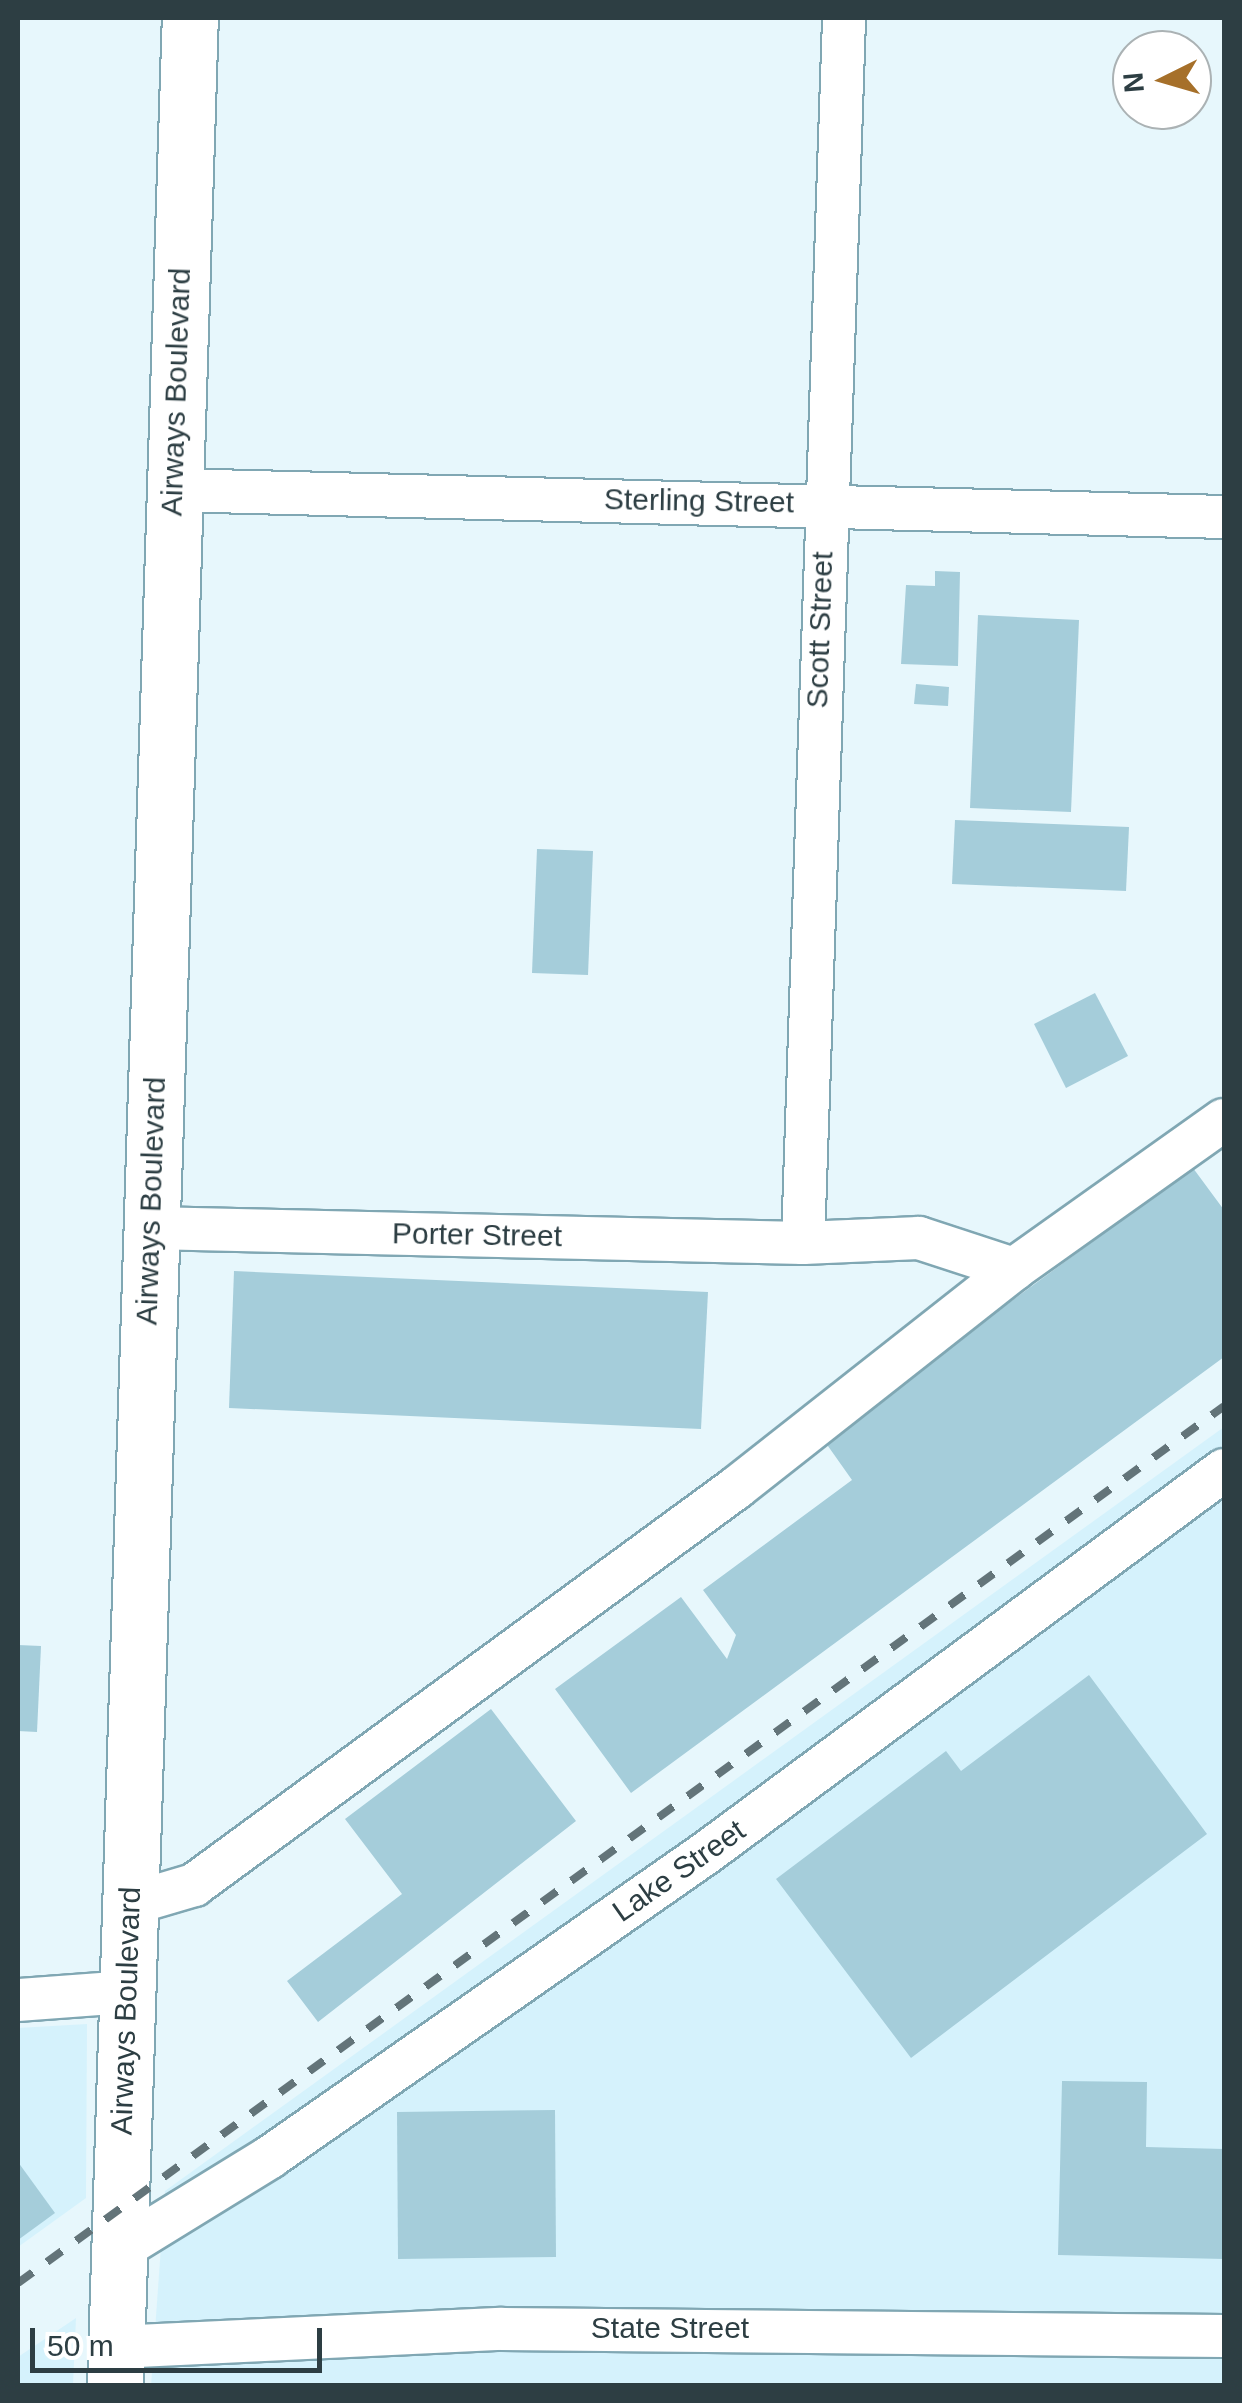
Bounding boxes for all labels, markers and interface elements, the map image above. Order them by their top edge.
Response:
north arrow [1112,30,1212,130]
text: N [1117,71,1150,94]
street label: Airways Boulevard [154,267,198,517]
street label: Sterling Street [604,481,794,521]
street label: Scott Street [799,551,841,709]
street label: Airways Boulevard [129,1076,173,1326]
street label: Porter Street [392,1216,562,1254]
street label: Lake Street [606,1812,752,1930]
street label: Airways Boulevard [104,1886,148,2136]
scale bar [35,2308,328,2370]
street label: State Street [591,2310,749,2346]
text: 50 m [47,2329,114,2362]

